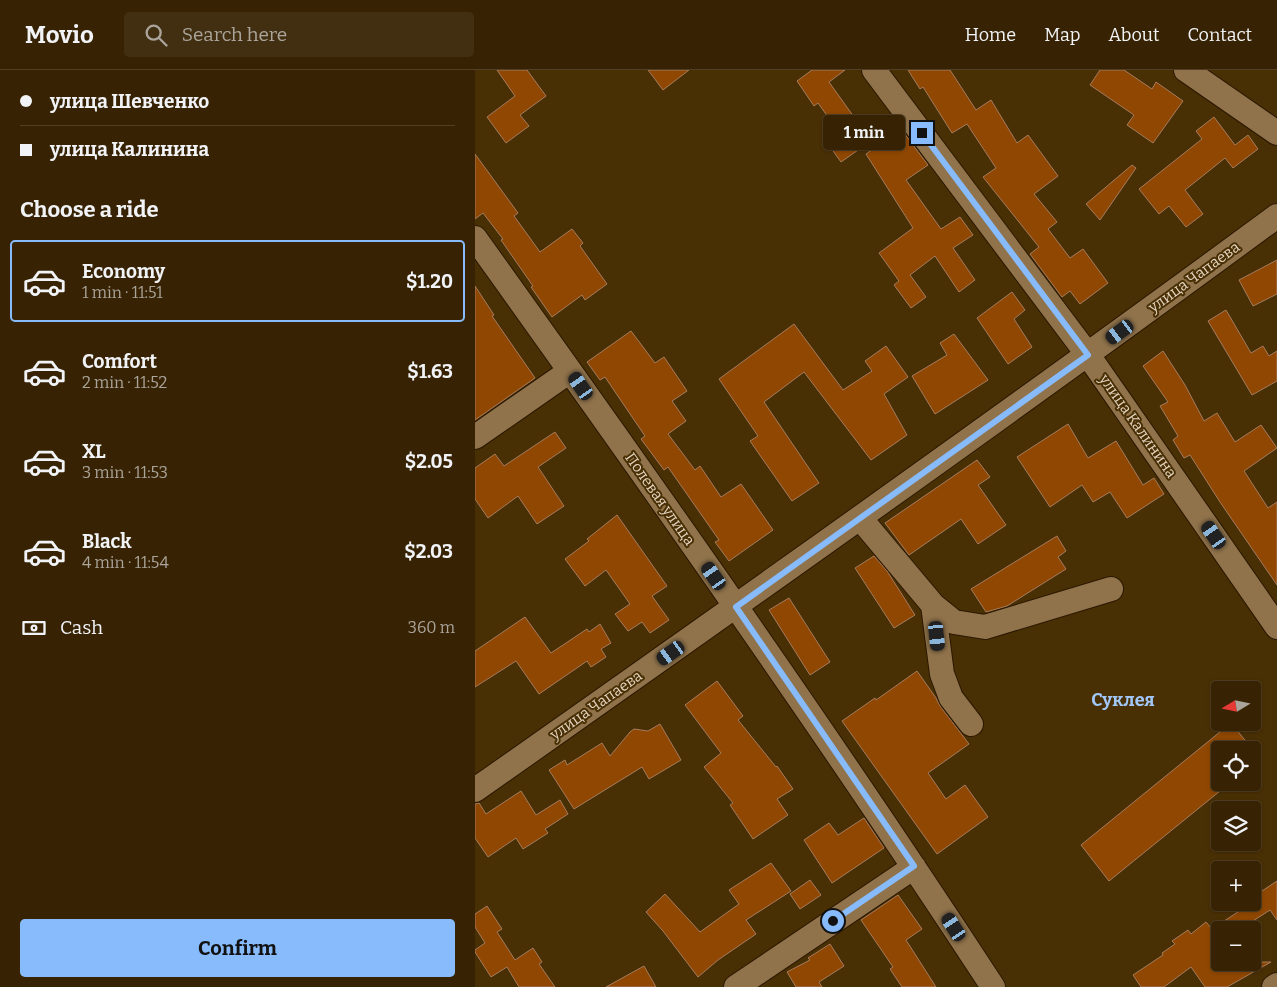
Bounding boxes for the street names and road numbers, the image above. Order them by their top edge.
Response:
street label: улица Чапаева [1144,238,1243,317]
street label: улица Калинина [1095,370,1180,481]
street label: Полевая улица [621,449,699,549]
street label: улица Чапаева [546,666,646,744]

